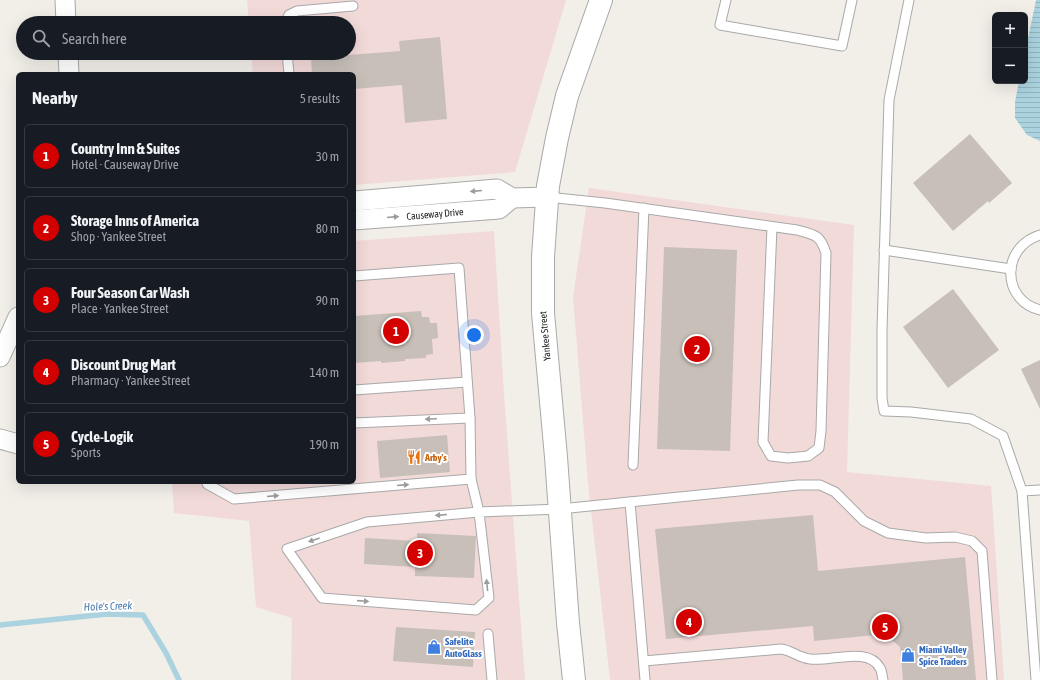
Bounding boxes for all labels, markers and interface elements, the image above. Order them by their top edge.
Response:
map controls [992,12,1028,84]
button: + [992,12,1028,48]
search box [16,16,356,60]
icon: search [30,27,52,49]
text: Search here [62,30,127,47]
button: − [992,48,1028,84]
text: Nearby [32,88,78,108]
text: 5 results [300,91,340,106]
text: Country Inn & Suites [71,140,180,157]
text: 1 [43,149,49,164]
text: 30 m [316,149,339,164]
text: Hotel · Causeway Drive [71,157,179,172]
one-way arrow [470,188,482,195]
street label: Causeway Drive [406,206,465,222]
text: Storage Inns of America [71,212,199,229]
one-way arrow [387,214,399,221]
text: 2 [43,221,49,236]
text: 80 m [316,221,339,236]
text: Shop · Yankee Street [71,229,166,244]
text: Four Season Car Wash [71,284,189,301]
text: 3 [43,293,49,308]
text: 90 m [316,293,339,308]
text: Place · Yankee Street [71,301,169,316]
street label: Yankee Street [537,311,553,361]
pin: 1 [383,316,409,346]
your location [464,325,484,345]
pin: 2 [684,334,710,364]
text: Discount Drug Mart [71,356,176,373]
text: 4 [43,365,49,380]
text: 140 m [310,365,339,380]
text: Pharmacy · Yankee Street [71,373,190,388]
one-way arrow [425,416,437,423]
text: Cycle-Logik [71,428,133,445]
text: 5 [43,437,49,452]
text: 190 m [310,437,339,452]
text: Sports [71,445,101,460]
restaurant icon: Arby's [406,449,422,465]
place label: Arby's [424,452,447,463]
one-way arrow [397,482,409,488]
one-way arrow [267,492,279,499]
one-way arrow [435,512,447,519]
one-way arrow [308,537,320,543]
pin: 3 [407,538,433,568]
one-way arrow [484,579,490,591]
one-way arrow [357,598,369,605]
water label: Hole's Creek [83,599,133,613]
pin: 4 [676,607,702,637]
pin: 5 [872,612,898,642]
place label: Safelite AutoGlass [444,636,482,659]
shop icon: Safelite AutoGlass [426,639,442,655]
place label: Miami Valley Spice Traders [919,644,967,667]
shop icon: Miami Valley Spice Traders [900,647,916,663]

